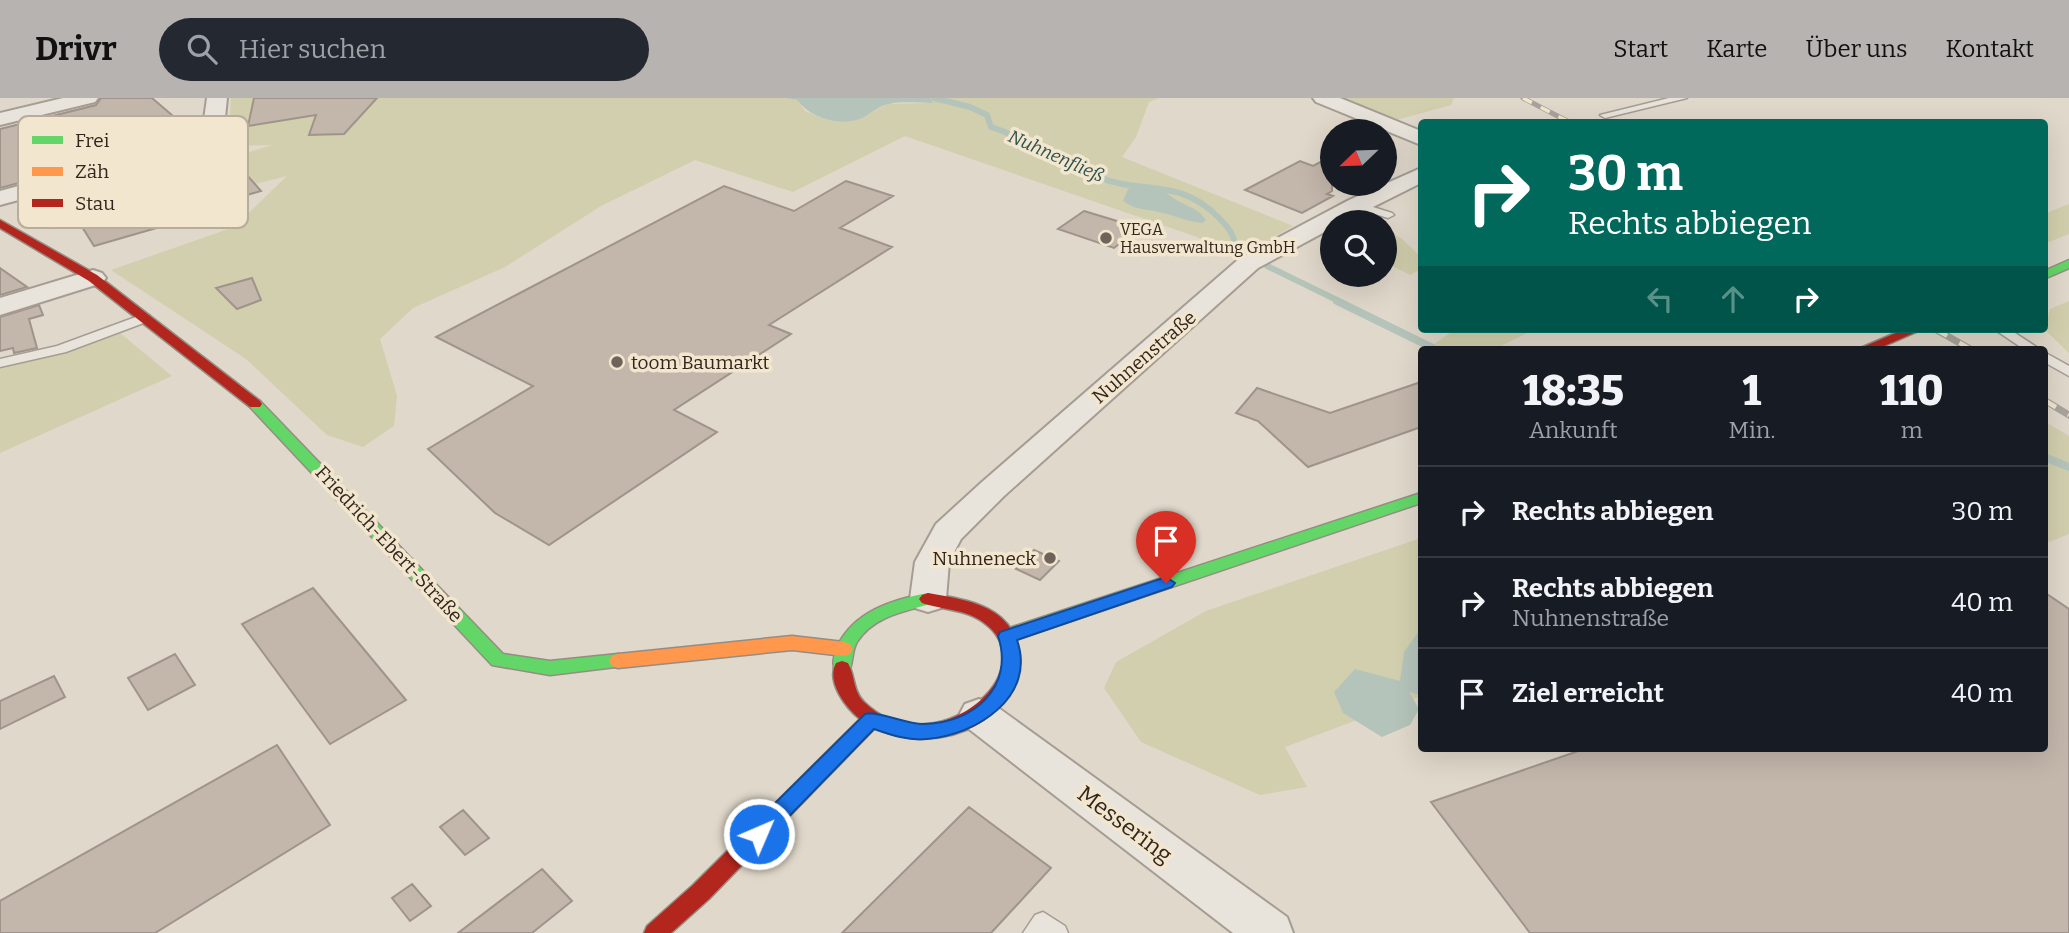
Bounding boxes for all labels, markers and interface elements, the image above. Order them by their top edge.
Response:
search box [159,18,649,81]
text: Drivr [35,29,117,69]
icon: search [183,30,221,68]
text: Hier suchen [239,34,386,65]
text: Start [1613,35,1668,63]
text: Karte [1706,35,1768,63]
text: Über uns [1806,35,1908,63]
text: Kontakt [1946,35,2034,63]
legend [18,116,248,228]
north arrow [1320,119,1396,196]
map controls [1320,119,1397,287]
water label: Nuhnenfließ [1005,125,1107,187]
text: Frei [75,129,110,152]
text: 30 m [1568,144,1683,203]
icon: right [1453,147,1544,238]
text: Zäh [75,160,109,183]
text: Stau [75,192,115,215]
text: Rechts abbiegen [1568,204,1811,242]
button: search [1320,210,1397,287]
place label: VEGA Hausverwaltung GmbH [1120,220,1295,257]
marker: VEGA Hausverwaltung GmbH [1098,230,1114,246]
icon: left [1641,280,1679,318]
icon: ahead [1714,280,1752,318]
icon: right [1787,280,1825,318]
street label: Nuhnenstraße [1087,306,1201,408]
place label: toom Baumarkt [631,351,769,374]
marker: toom Baumarkt [609,354,625,370]
text: 18:35 [1522,366,1624,416]
text: 1 [1743,366,1761,416]
text: 110 [1880,366,1944,416]
text: Ankunft [1529,416,1618,444]
text: Min. [1728,416,1775,444]
text: m [1901,416,1923,444]
street label: Friedrich-Ebert-Straße [311,461,467,627]
icon: right [1453,493,1491,531]
text: Rechts abbiegen [1512,496,1714,527]
text: 30 m [1952,496,2013,527]
pin [1136,511,1196,583]
icon: arrive [1147,522,1185,560]
place label: Nuhneneck [932,547,1036,570]
marker: Nuhneneck [1042,550,1058,566]
text: Rechts abbiegen [1512,573,1714,604]
icon: right [1453,584,1491,622]
text: 40 m [1951,587,2013,618]
text: Nuhnenstraße [1512,604,1669,632]
icon: arrive [1453,675,1491,713]
text: Ziel erreicht [1512,678,1664,709]
text: 40 m [1951,678,2013,709]
street label: Messering [1072,779,1178,869]
position arrow [722,797,796,871]

